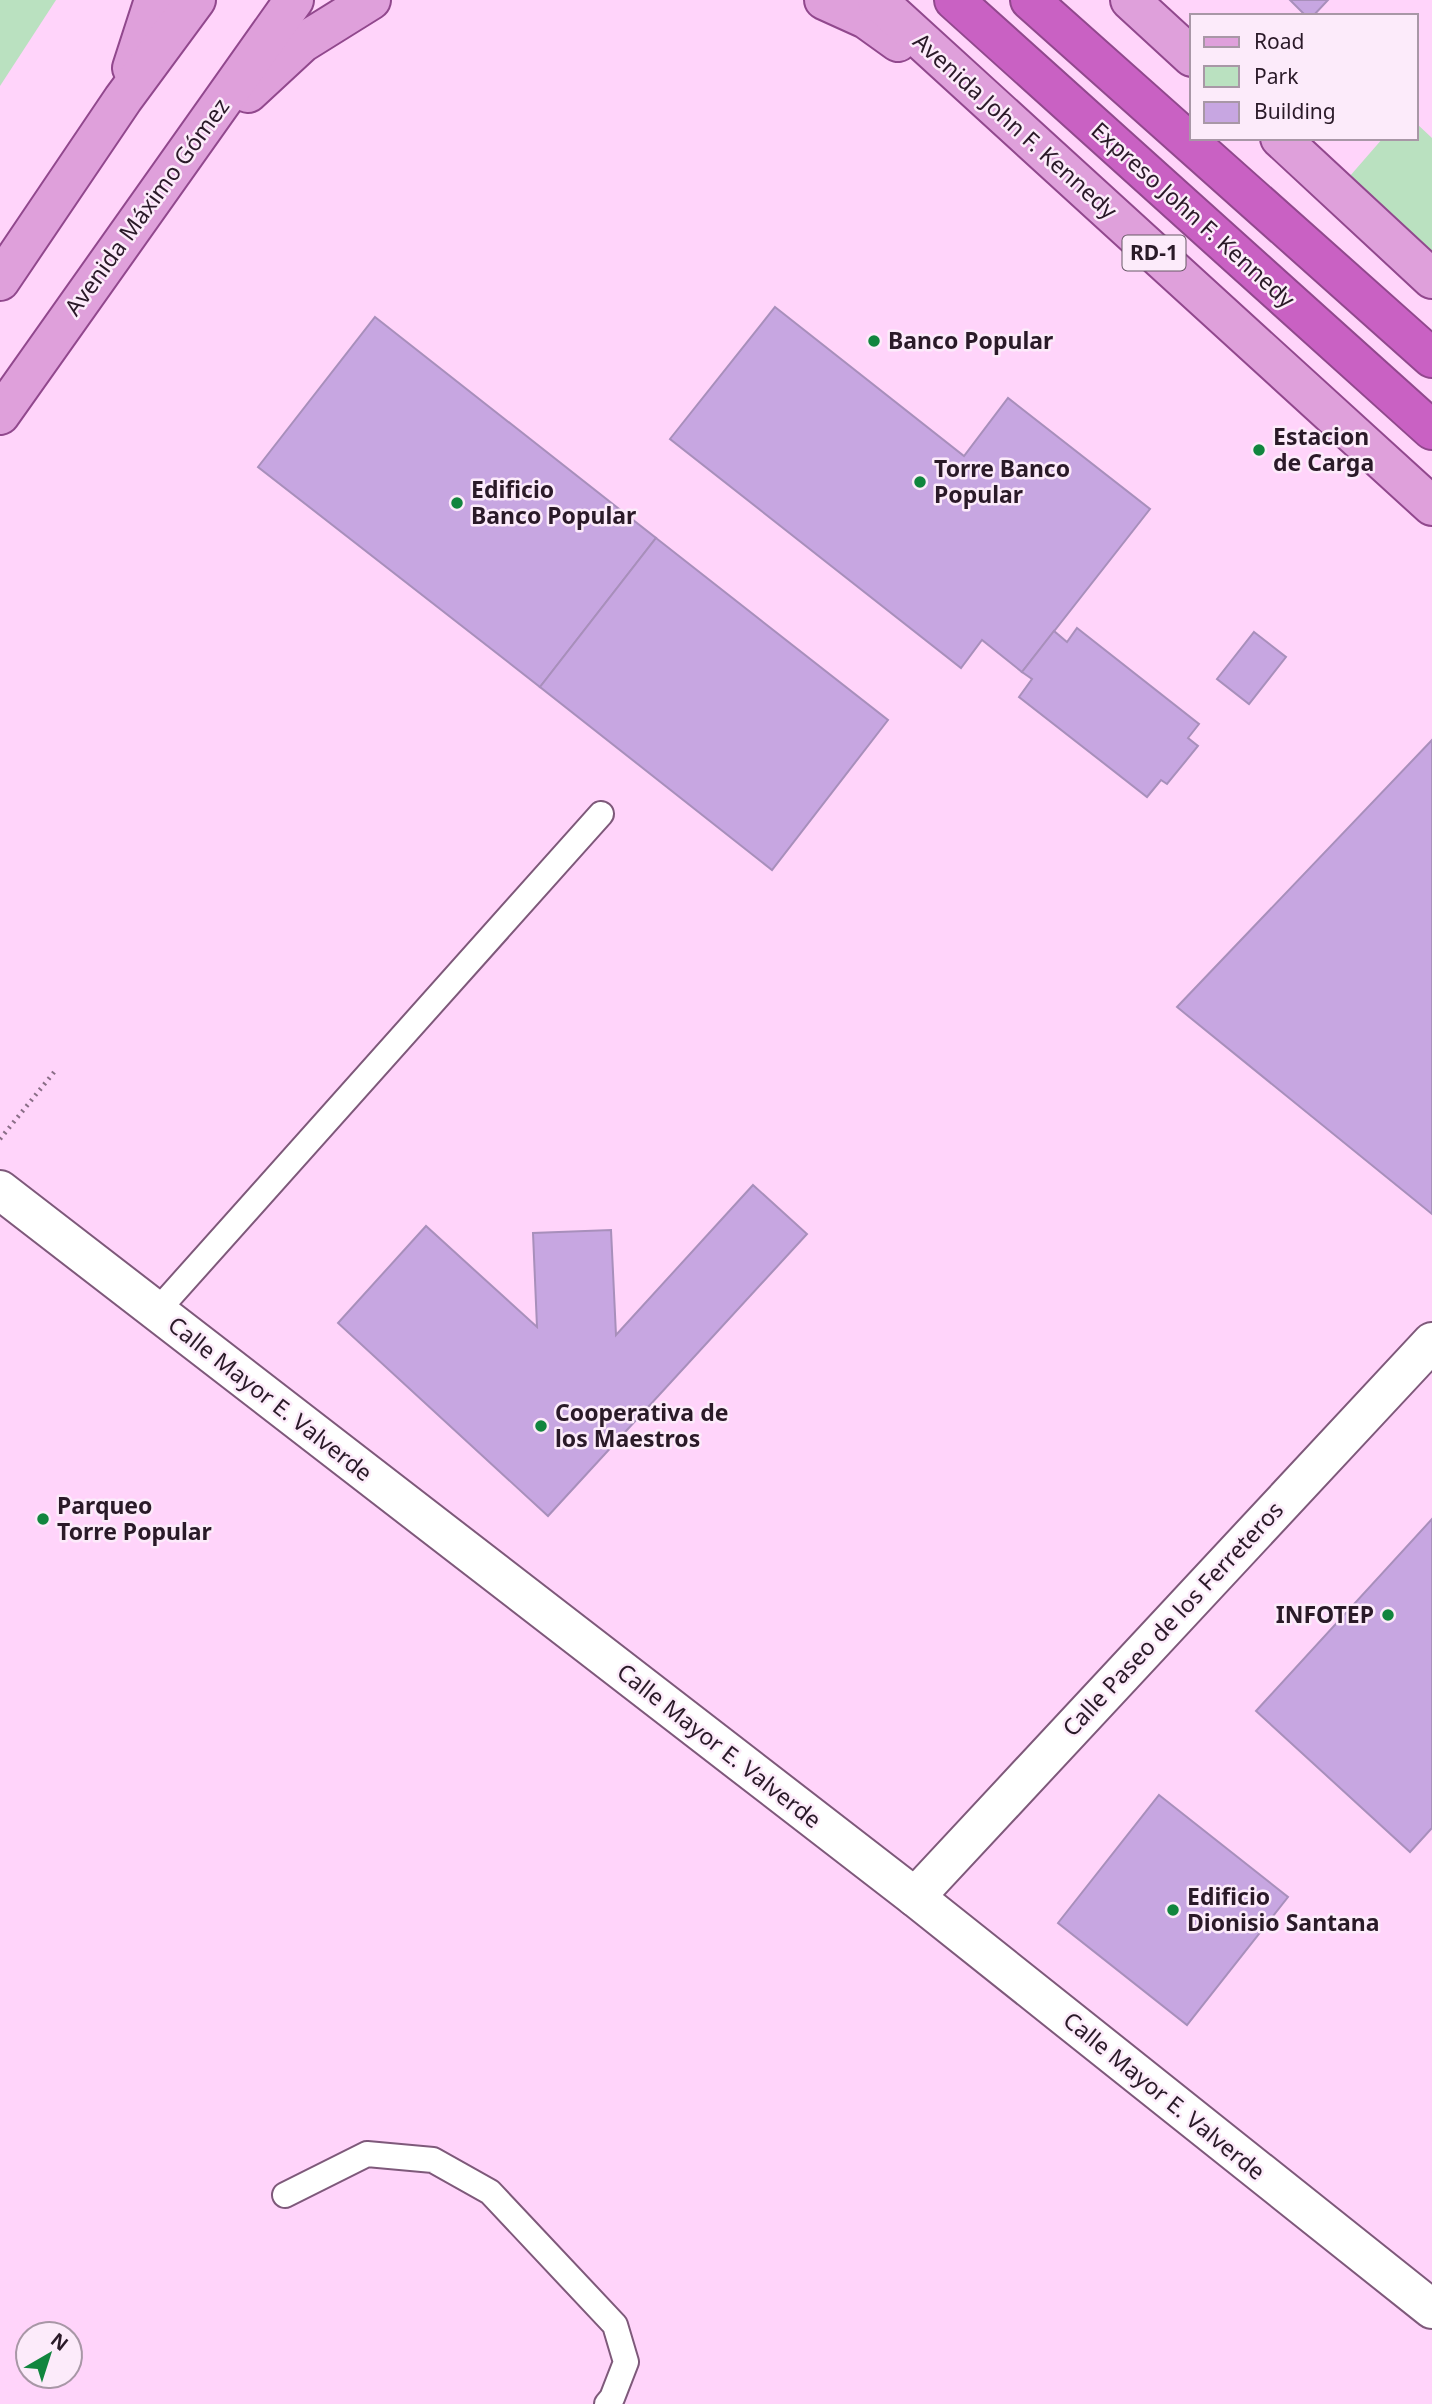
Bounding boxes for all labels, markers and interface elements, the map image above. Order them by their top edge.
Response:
legend [1190,14,1418,140]
street label: Avenida John F. Kennedy [907,25,1125,226]
text: Road [1254,27,1304,55]
text: Park [1254,62,1299,90]
street label: Avenida Máximo Gómez [56,91,236,322]
text: Building [1254,97,1336,125]
street label: Expreso John F. Kennedy [1085,114,1303,315]
road number: RD-1 [1122,236,1186,270]
place label: Banco Popular [888,324,1053,356]
marker: Banco Popular [866,333,882,349]
place label: Estacion de Carga [1273,420,1374,478]
marker: Estacion de Carga [1251,442,1267,458]
place label: Torre Banco Popular [934,452,1070,510]
place label: Edificio Banco Popular [471,473,636,531]
marker: Torre Banco Popular [912,474,928,490]
marker: Edificio Banco Popular [449,495,465,511]
street label: Calle Mayor E. Valverde [162,1308,379,1488]
place label: Cooperativa de los Maestros [555,1396,728,1454]
marker: Cooperativa de los Maestros [533,1418,549,1434]
place label: Parqueo Torre Popular [57,1489,212,1547]
street label: Calle Paseo de los Ferreteros [1055,1494,1290,1743]
marker: Parqueo Torre Popular [35,1511,51,1527]
place label: INFOTEP [1276,1598,1374,1630]
marker: INFOTEP [1380,1607,1396,1623]
street label: Calle Mayor E. Valverde [611,1655,828,1835]
place label: Edificio Dionisio Santana [1187,1880,1380,1938]
marker: Edificio Dionisio Santana [1165,1902,1181,1918]
street label: Calle Mayor E. Valverde [1057,2004,1272,2187]
north arrow [14,2320,84,2390]
text: N [46,2327,74,2357]

